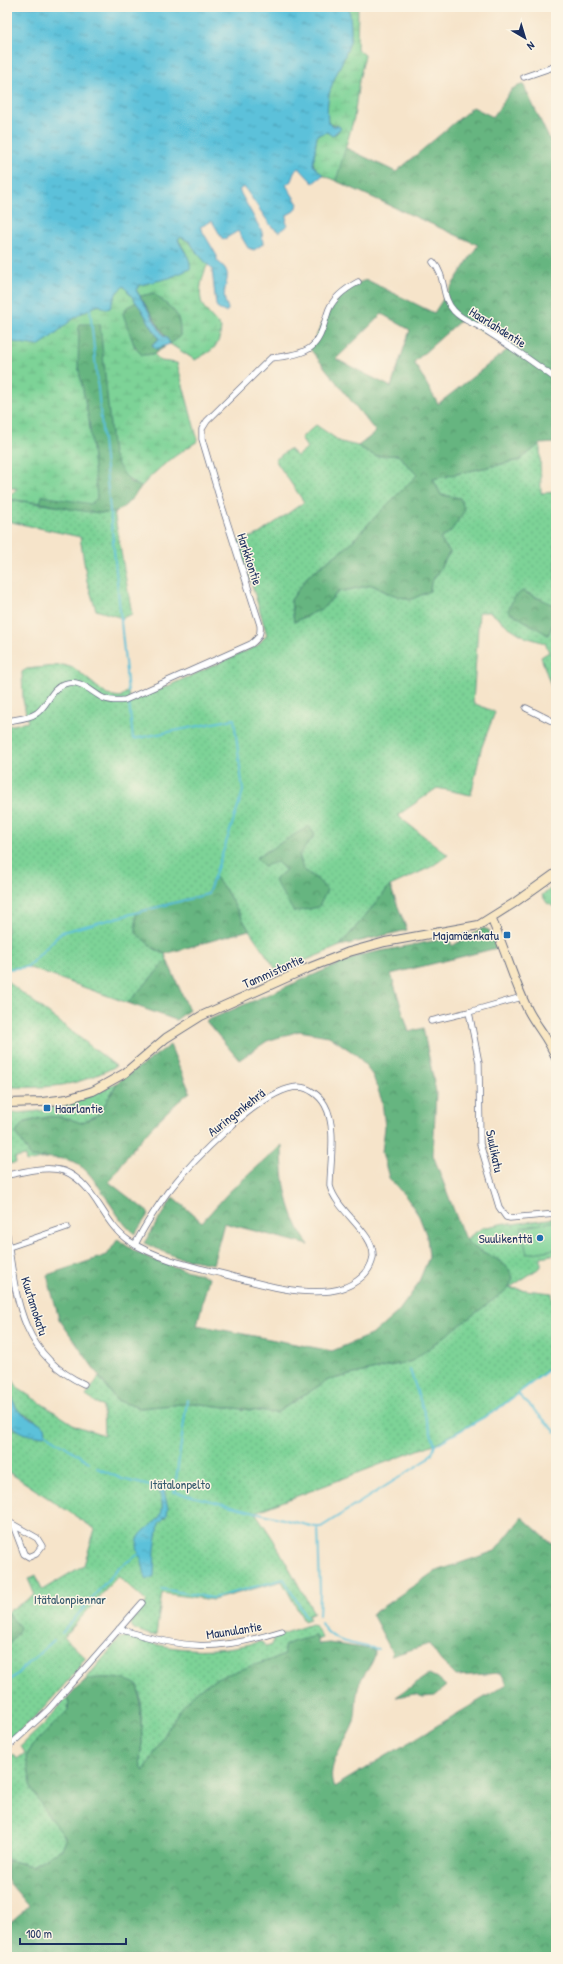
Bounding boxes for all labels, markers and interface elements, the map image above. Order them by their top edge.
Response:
north arrow [505,18,545,58]
text: N [524,39,538,53]
street label: Haarlahdentie [466,302,530,352]
street label: Harkkiontie [233,531,267,587]
place label: Majamäenkatu [433,926,499,944]
marker: Majamäenkatu [502,930,512,940]
street label: Tammistontie [240,950,306,992]
street label: Auringonkehrä [204,1084,268,1140]
place label: Haarlantie [55,1099,103,1117]
marker: Haarlantie [42,1103,52,1113]
street label: Suulikatu [482,1128,508,1174]
place label: Suulikenttä [479,1229,532,1247]
marker: Suulikenttä [535,1233,545,1243]
street label: Kuutamokatu [17,1274,53,1338]
park label: Itätalonpelto [150,1475,210,1493]
park label: Itätalonpiennar [34,1590,106,1608]
street label: Maunulantie [205,1617,263,1643]
scale bar [20,1920,126,1946]
text: 100 m [26,1925,52,1942]

